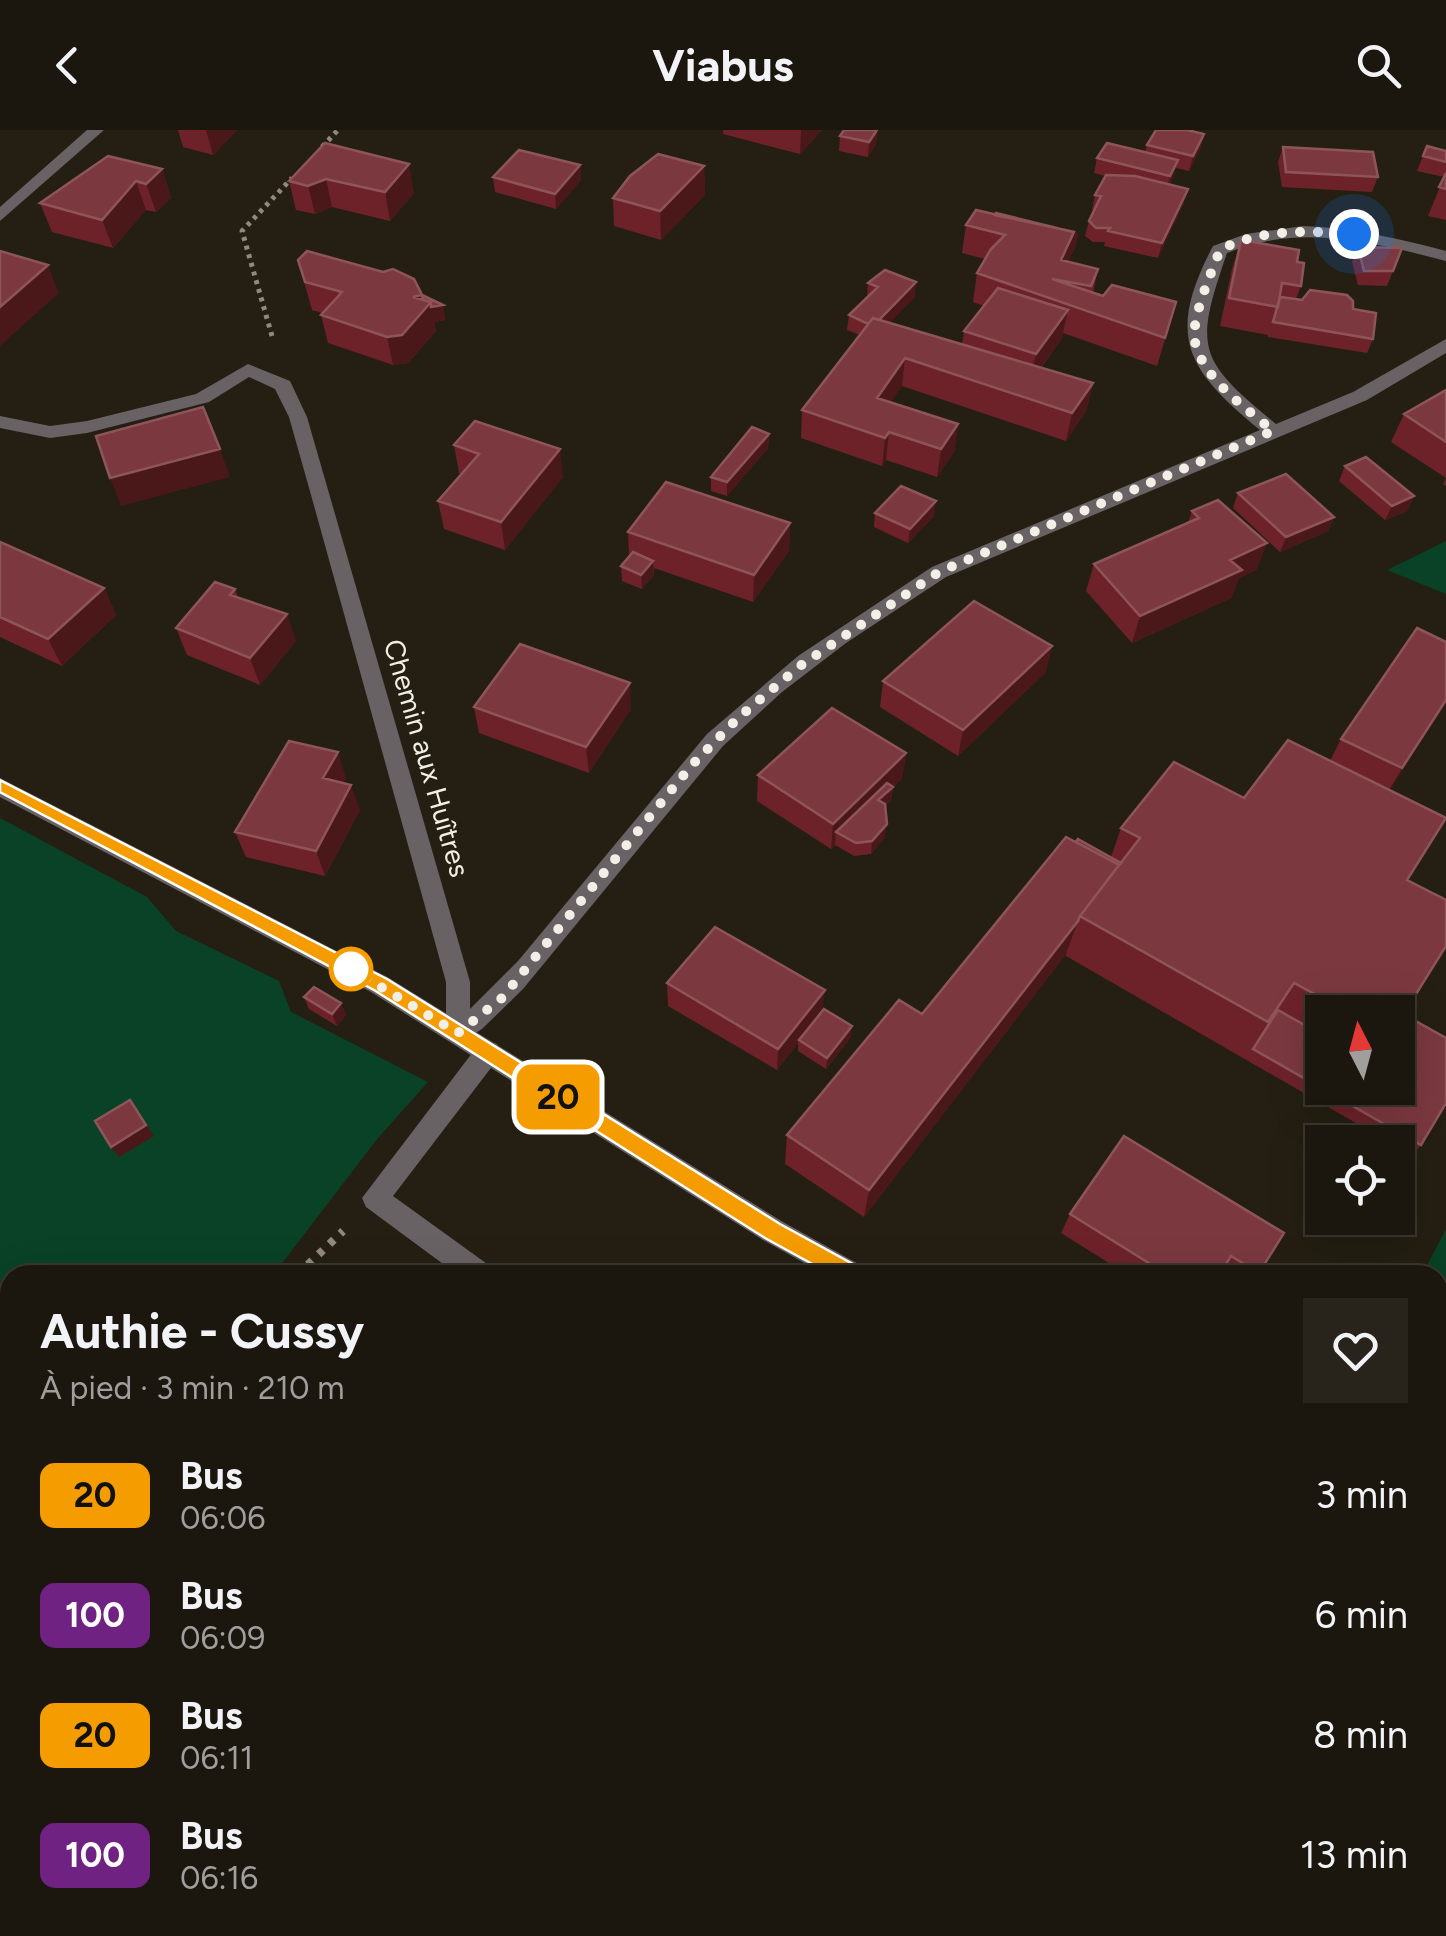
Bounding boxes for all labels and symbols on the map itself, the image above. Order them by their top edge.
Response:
your location [1329,209,1379,259]
street label: Chemin aux Huîtres [377,635,477,881]
unlabelled marker [330,948,372,990]
north arrow [1305,995,1415,1105]
line badge: 20 [513,1064,603,1130]

